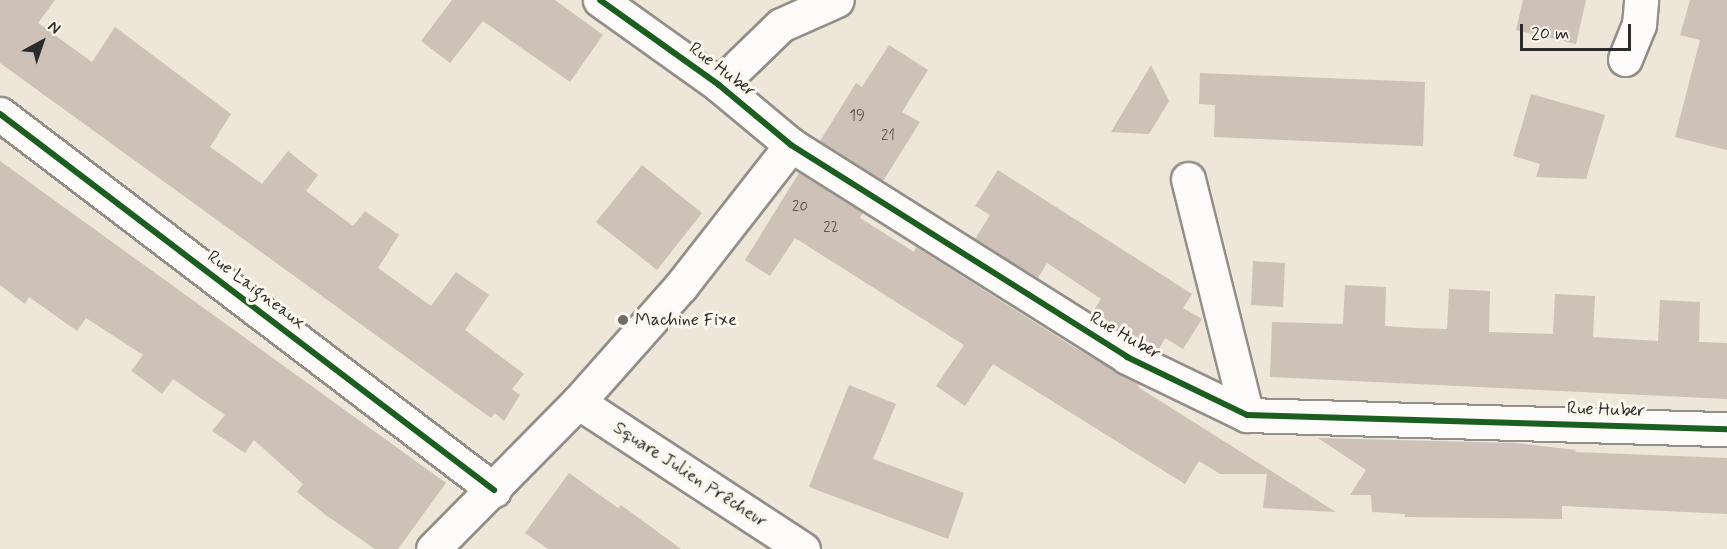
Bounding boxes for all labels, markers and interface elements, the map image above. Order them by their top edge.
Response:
north arrow [12,12,72,72]
scale bar [1523,12,1634,50]
text: N [43,16,65,39]
text: 20 m [1531,22,1569,46]
street label: Rue Huber [685,38,759,102]
house number: 19 [849,108,865,126]
house number: 21 [881,128,895,146]
house number: 20 [792,199,808,217]
house number: 22 [823,220,839,238]
street label: Rue Laigneaux [204,247,308,333]
street label: Rue Huber [1086,308,1164,364]
place label: Machine Fixe [635,309,735,331]
marker: Machine Fixe [616,313,630,327]
street label: Rue Huber [1567,398,1645,422]
street label: Square Julien Prêcheur [610,418,770,532]

